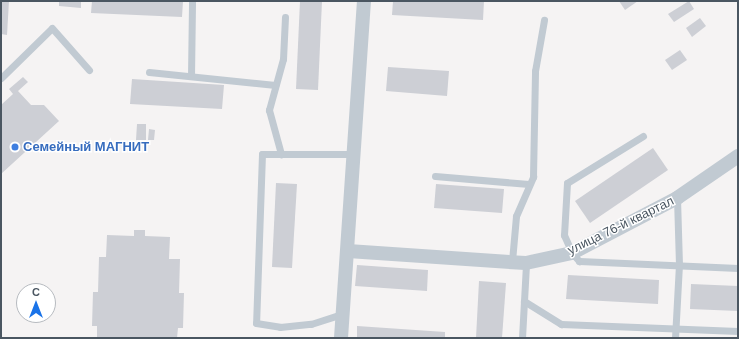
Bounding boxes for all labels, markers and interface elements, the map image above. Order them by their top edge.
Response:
place label: Семейный МАГНИТ [23,139,149,155]
marker: Семейный МАГНИТ [10,142,20,152]
street label: улица 76-й квартал [565,194,677,258]
north arrow [16,283,56,323]
text: С [32,286,40,298]

